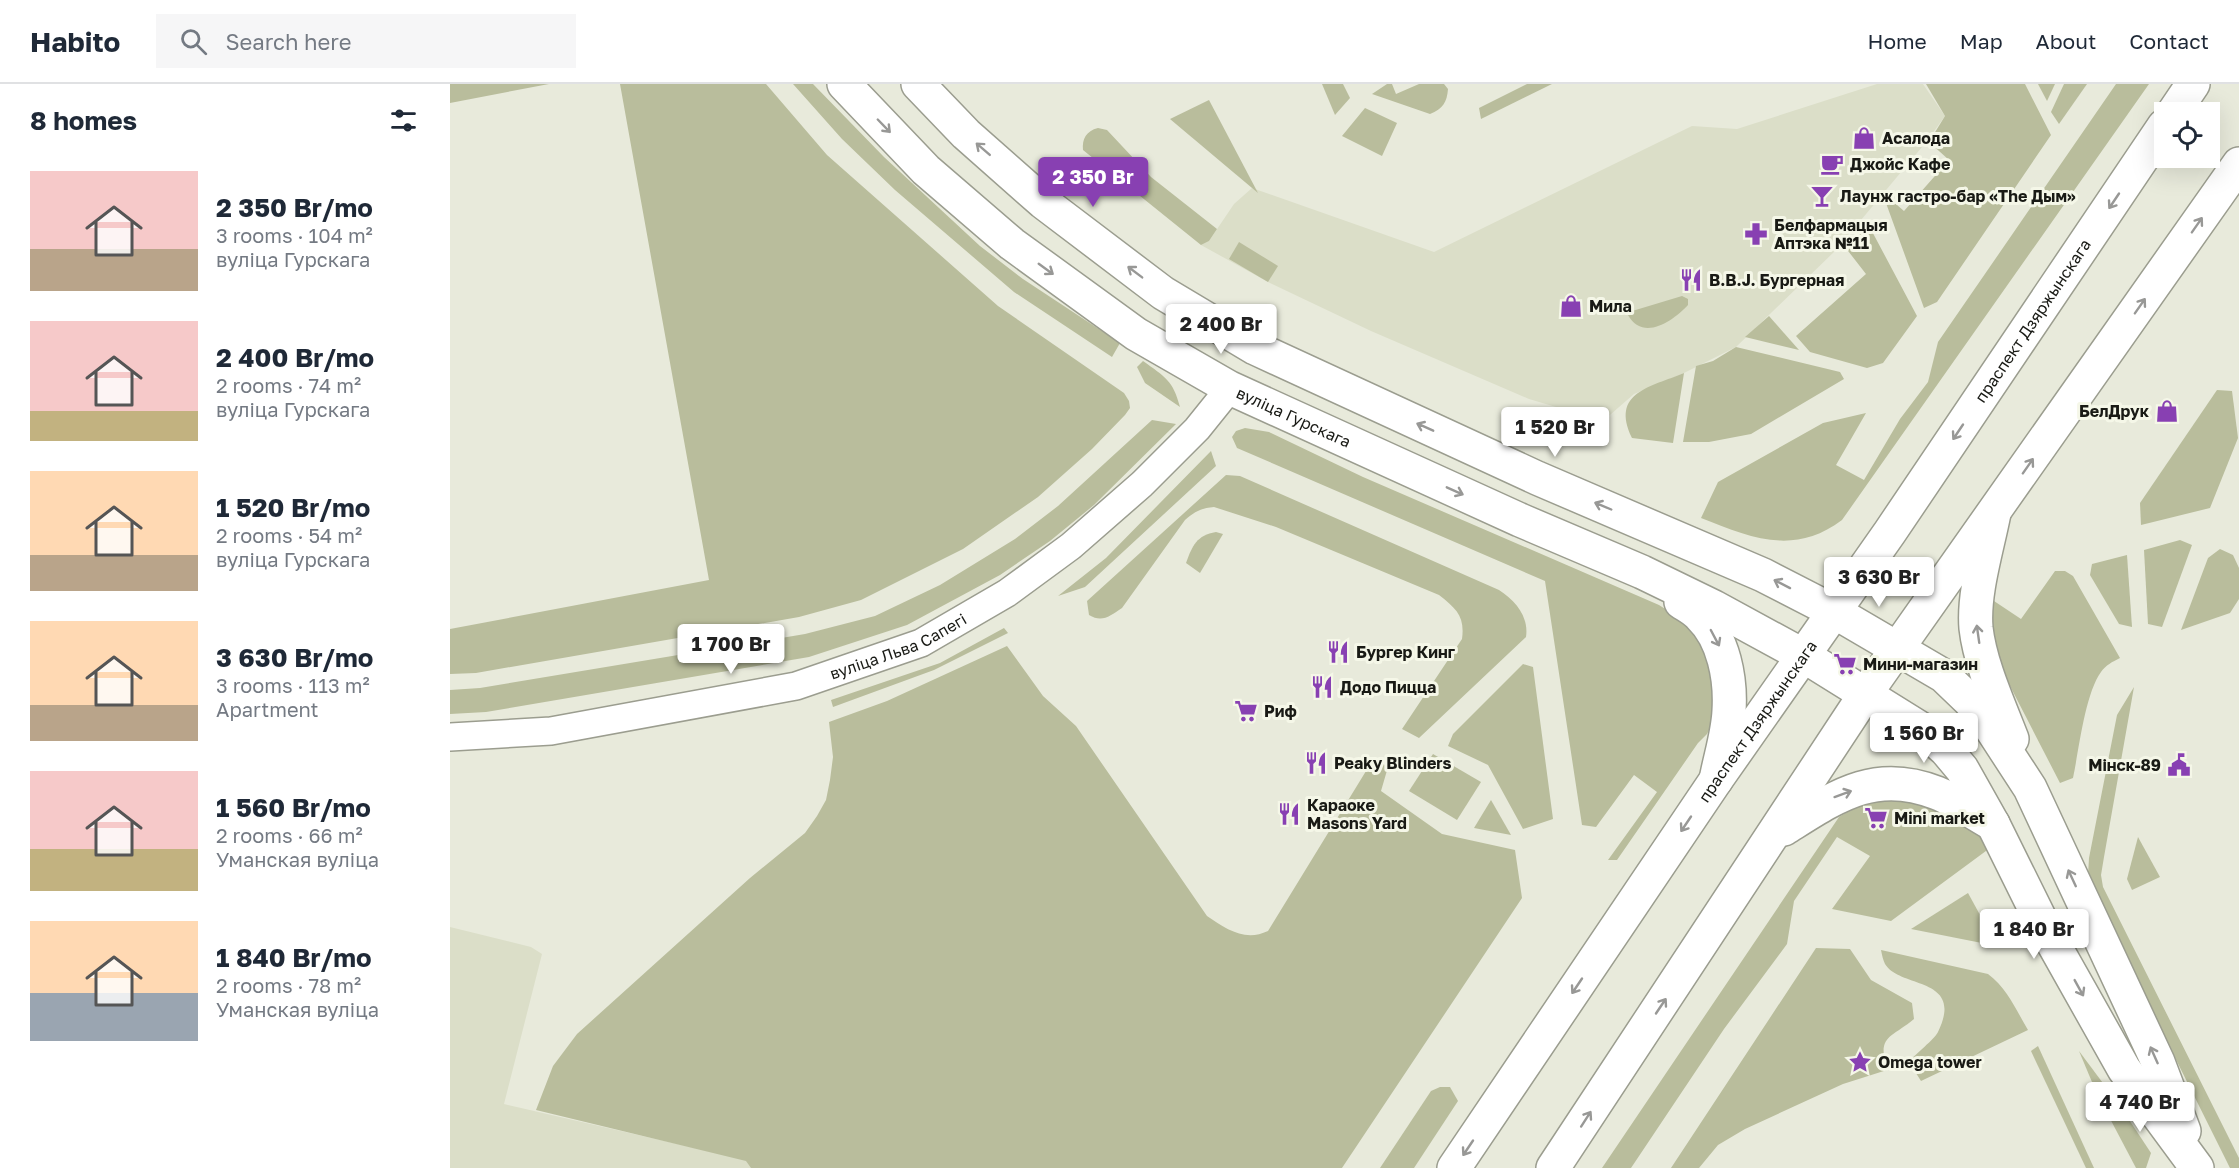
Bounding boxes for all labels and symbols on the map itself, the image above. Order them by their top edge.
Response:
one-way arrow [877,119,891,134]
shop icon: Асалода [1851,125,1877,151]
place label: Асалода [1882,128,1950,148]
one-way arrow [976,142,991,156]
cafe icon: Джойс Кафе [1819,151,1845,177]
place label: Джойс Кафе [1850,154,1950,174]
pin: 2 350 Br [1031,157,1155,208]
bar icon: Лаунж гастро-бар «The Дым» [1809,183,1835,209]
place label: Лаунж гастро-бар «The Дым» [1840,186,2076,206]
one-way arrow [2108,192,2120,208]
place label: Белфармацыя Аптэка №11 [1774,215,1888,253]
one-way arrow [2191,217,2203,233]
pharmacy icon: Белфармацыя Аптэка №11 [1743,221,1769,247]
street label: праспект Дзяржынскага [1970,235,2095,406]
one-way arrow [1037,263,1053,275]
one-way arrow [1127,265,1143,278]
restaurant icon: B.B.J. Бургерная [1678,267,1704,293]
place label: B.B.J. Бургерная [1709,270,1844,290]
shop icon: Мила [1558,293,1584,319]
place label: Мила [1589,296,1632,316]
one-way arrow [2134,299,2146,315]
pin: 2 400 Br [1159,304,1283,355]
street label: вуліца Гурскага [1233,382,1354,452]
shop icon: БелДрук [2154,398,2180,424]
place label: БелДрук [2079,401,2150,421]
pin: 1 520 Br [1493,407,1617,458]
one-way arrow [1416,421,1434,432]
one-way arrow [1952,423,1964,439]
one-way arrow [2022,458,2034,474]
one-way arrow [1446,485,1464,497]
one-way arrow [1594,500,1612,512]
pin: 3 630 Br [1817,557,1941,608]
one-way arrow [1773,578,1791,589]
street label: вуліца Льва Сапегі [827,609,970,684]
pin: 1 700 Br [669,624,793,675]
one-way arrow [1972,625,1983,644]
one-way arrow [1710,629,1721,647]
street label: праспект Дзяржынскага [1694,636,1821,806]
restaurant icon: Бургер Кинг [1325,639,1351,665]
place label: Бургер Кинг [1356,642,1456,662]
supermarket icon: Мини-магазин [1832,651,1858,677]
place label: Мини-магазин [1863,654,1978,674]
restaurant icon: Додо Пицца [1309,674,1335,700]
place label: Додо Пицца [1340,677,1436,697]
supermarket icon: Риф [1233,698,1259,724]
place label: Риф [1264,701,1297,721]
pin: 1 560 Br [1862,713,1986,764]
restaurant icon: Peaky Blinders [1303,750,1329,776]
public building icon: Мінск-89 [2166,752,2192,778]
place label: Peaky Blinders [1334,753,1452,773]
place label: Мінск-89 [2088,755,2161,775]
one-way arrow [1833,788,1852,799]
place label: Караоке Masons Yard [1307,795,1407,833]
restaurant icon: Караоке Masons Yard [1276,801,1302,827]
supermarket icon: Mini market [1863,805,1889,831]
place label: Mini market [1894,808,1985,828]
one-way arrow [1680,815,1692,832]
one-way arrow [2066,869,2078,887]
pin: 1 840 Br [1972,909,2096,960]
one-way arrow [1571,977,1583,994]
one-way arrow [2073,979,2085,996]
one-way arrow [1655,998,1667,1015]
one-way arrow [2148,1046,2160,1064]
place icon: Omega tower [1847,1049,1873,1075]
place label: Omega tower [1878,1052,1982,1072]
pin: 4 740 Br [2078,1082,2202,1133]
one-way arrow [1580,1111,1592,1128]
one-way arrow [1462,1139,1474,1155]

